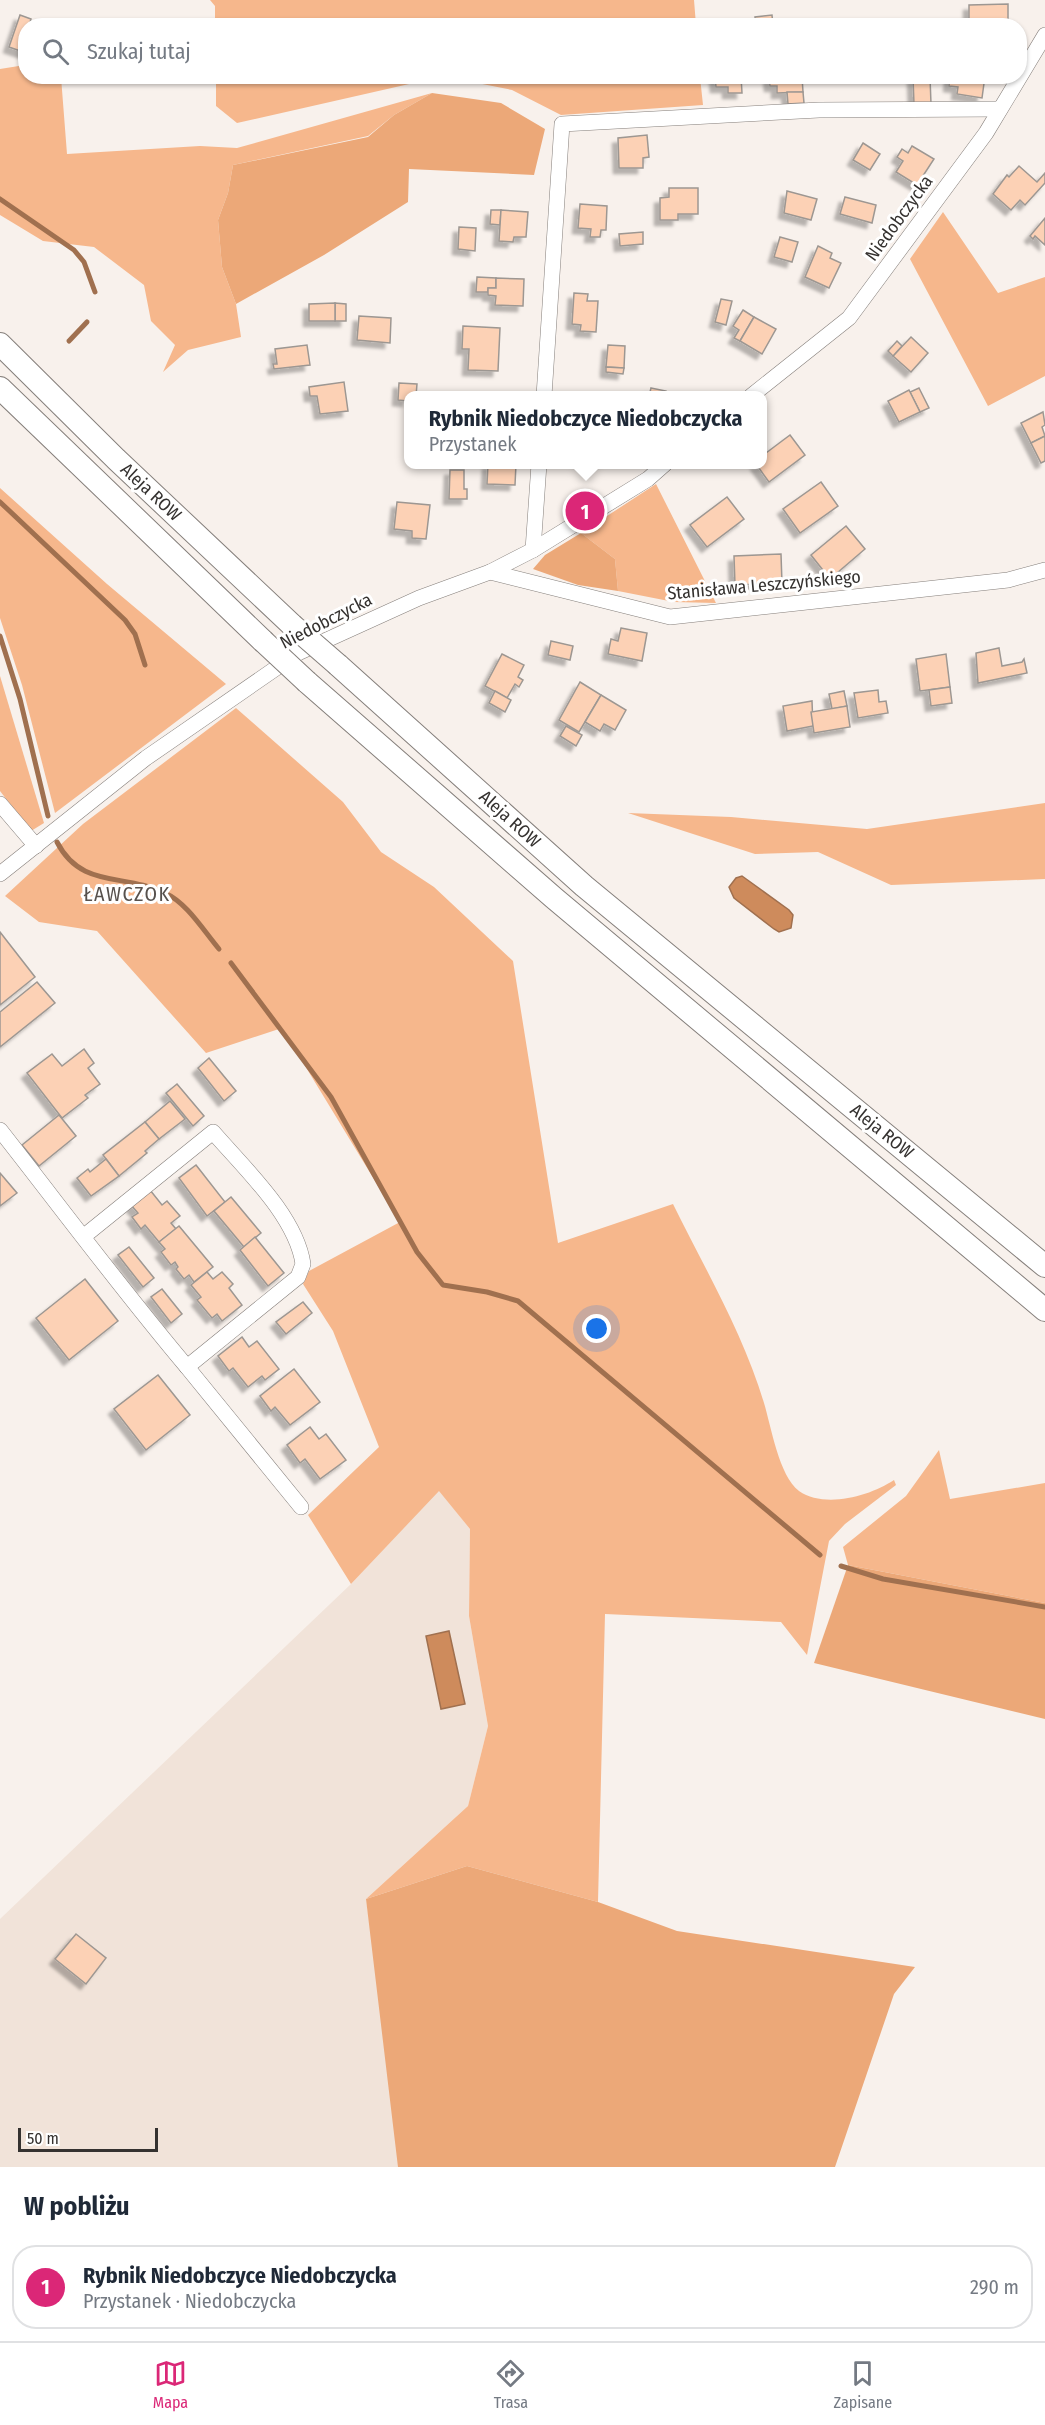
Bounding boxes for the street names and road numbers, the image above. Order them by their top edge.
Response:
street label: Niedobczycka [861,171,938,265]
street label: Aleja ROW [116,458,186,526]
street label: Stanisława Leszczyńskiego [666,566,862,604]
street label: Niedobczycka [276,588,376,654]
street label: Aleja ROW [475,786,546,853]
street label: Aleja ROW [846,1099,918,1163]

